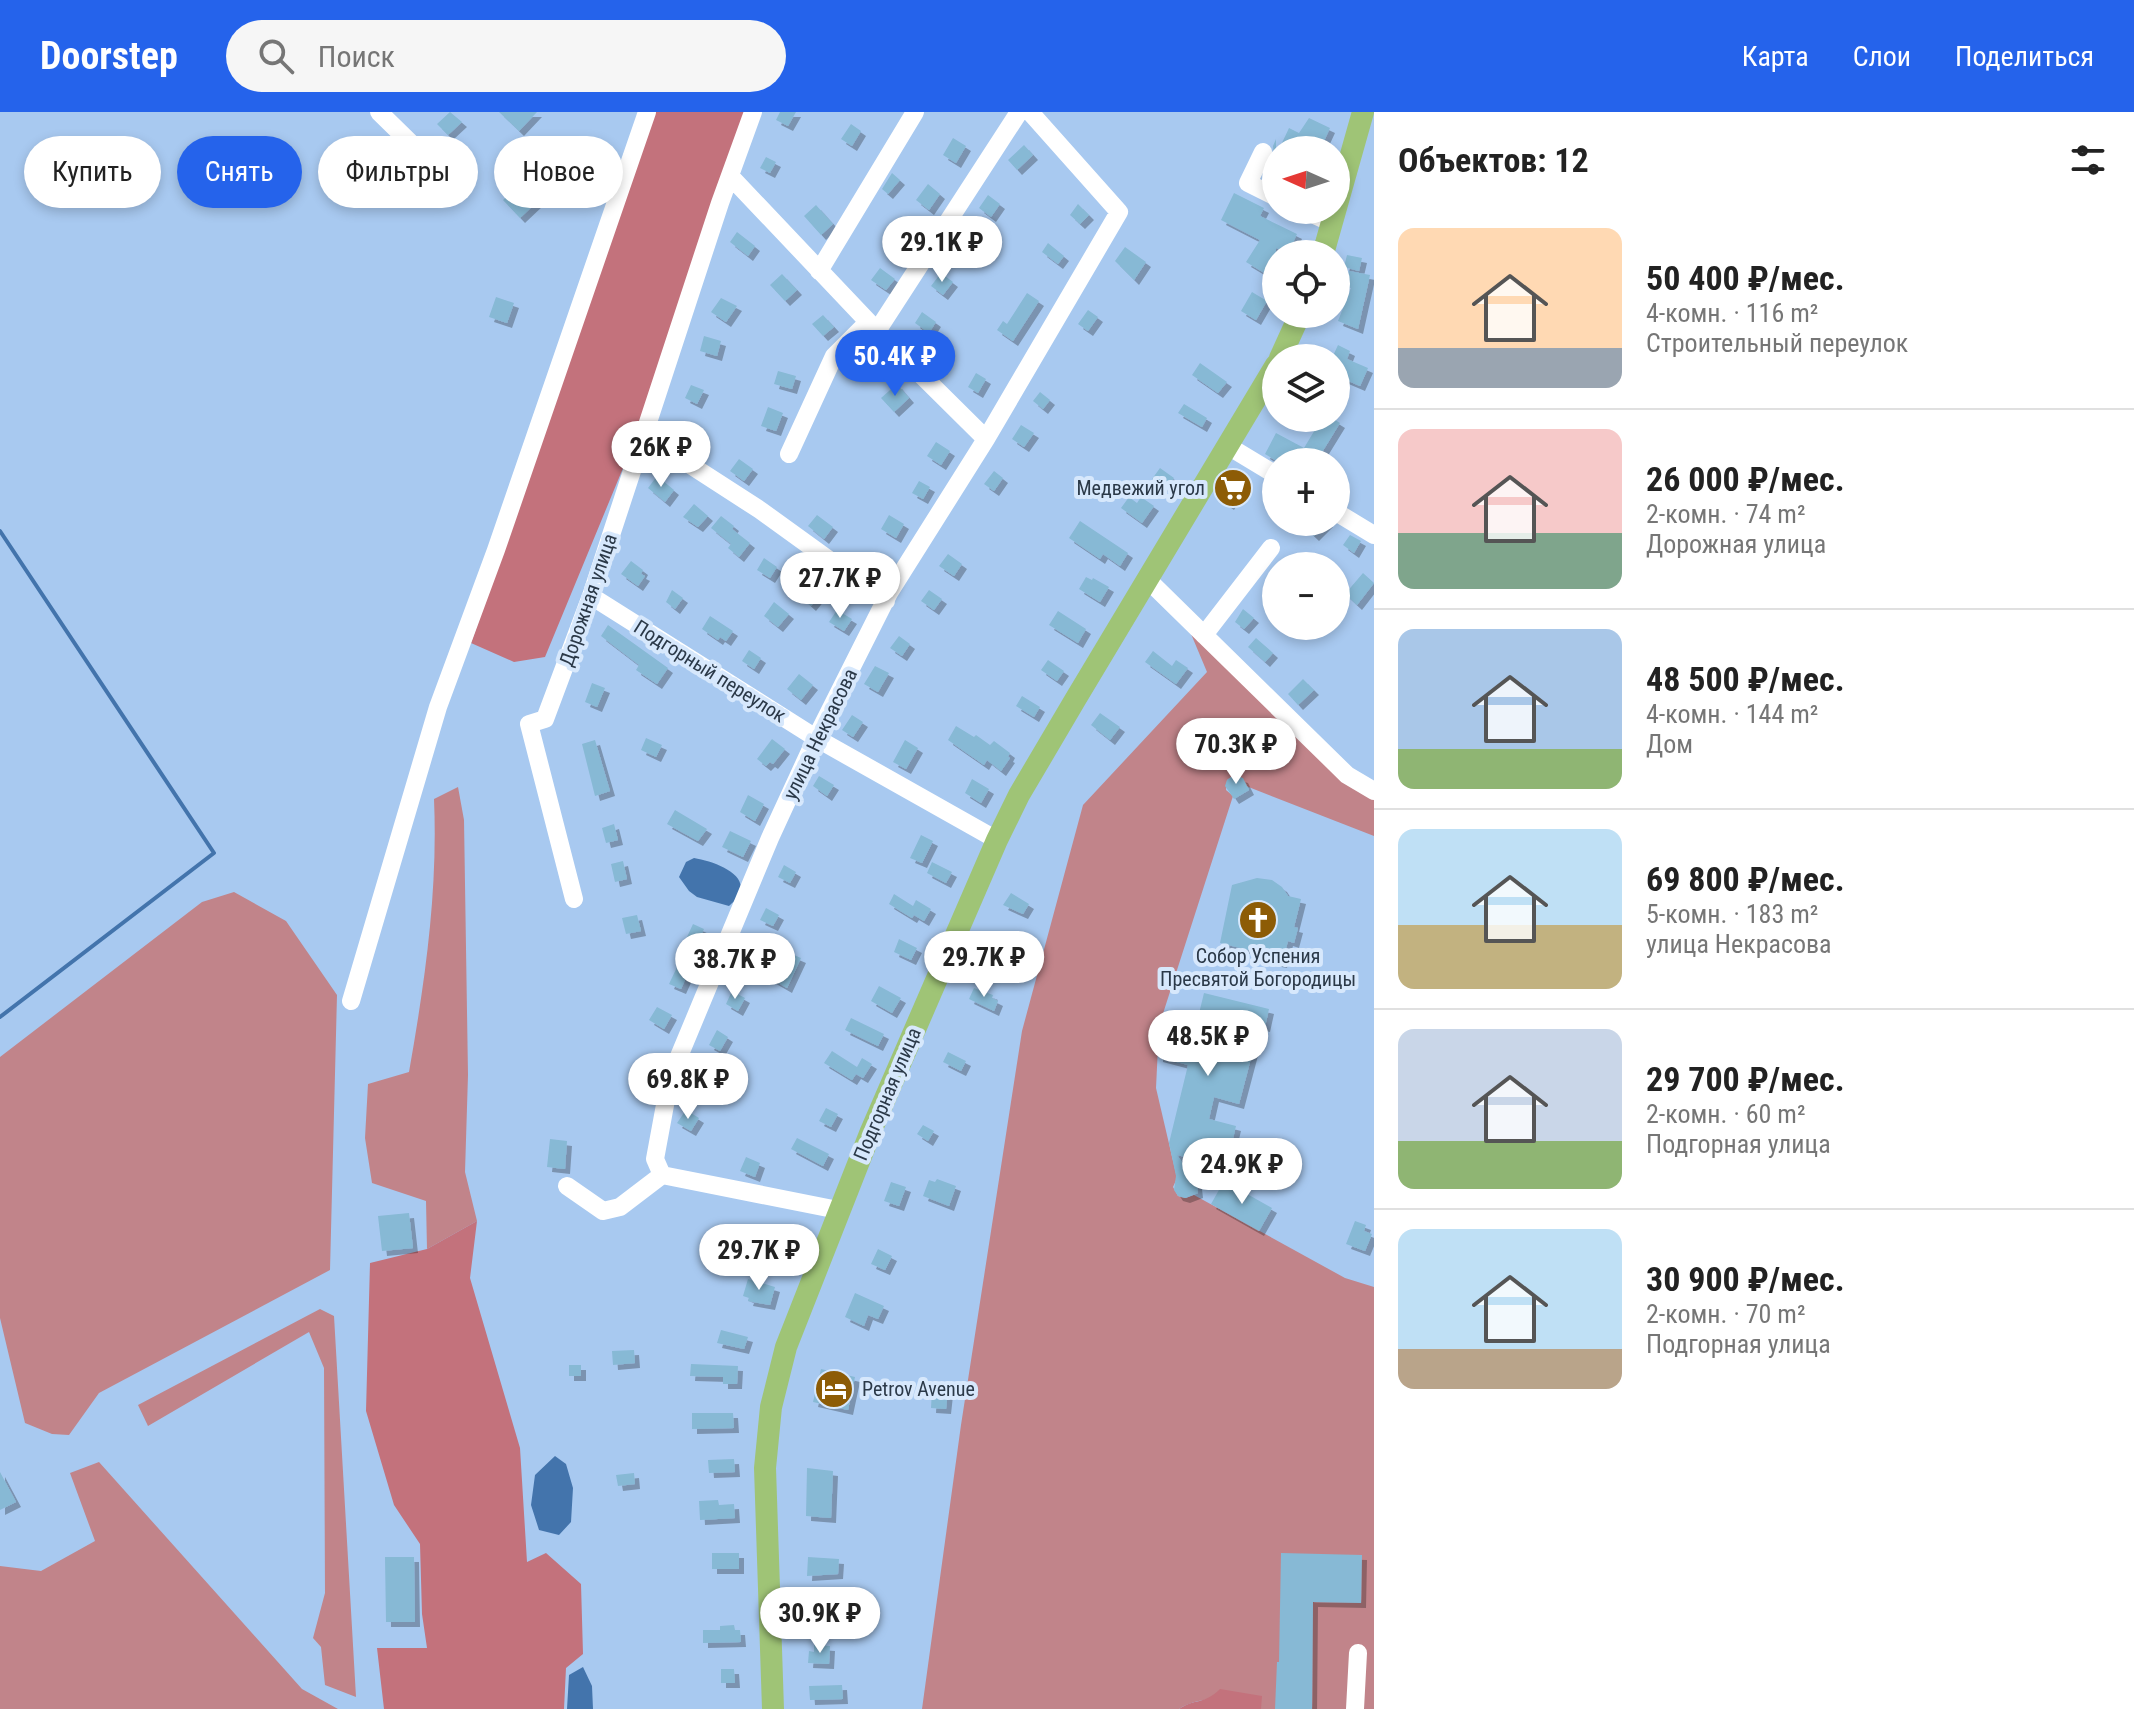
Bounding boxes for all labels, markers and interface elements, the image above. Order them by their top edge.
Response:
search box [226,20,786,92]
text: Doorstep [40,34,178,78]
icon: search [254,34,298,78]
text: Поиск [318,39,395,74]
text: Карта [1742,40,1809,73]
text: Слои [1853,40,1911,73]
text: Поделиться [1955,40,2094,73]
chip: Купить [24,136,161,208]
chip: Снять [177,136,302,208]
chip: Фильтры [318,136,478,208]
chip: Новое [494,136,623,208]
north arrow [1262,136,1350,224]
map controls [1262,136,1350,640]
icon: filters [2066,138,2110,182]
text: Объектов: 12 [1398,140,1589,180]
pin: 29.1K ₽ [868,216,1016,284]
text: 29.1K ₽ [900,227,984,257]
button: locate [1262,240,1350,328]
text: 50 400 ₽/мес. [1646,258,1845,298]
icon: home [1462,260,1558,356]
text: 4-комн. · 116 m² [1646,298,1818,328]
text: Строительный переулок [1646,328,1908,358]
pin: 50.4K ₽ [821,330,969,398]
text: 50.4K ₽ [853,341,937,371]
button: layers [1262,344,1350,432]
pin: 26K ₽ [605,421,717,489]
text: 26K ₽ [630,432,692,462]
button: + [1262,448,1350,536]
text: 26 000 ₽/мес. [1646,459,1845,499]
icon: home [1462,461,1558,557]
supermarket icon: Медвежий угол [1212,467,1254,509]
place label: Медвежий угол [1076,476,1205,500]
text: 2-комн. · 74 m² [1646,499,1806,529]
text: Дорожная улица [1646,529,1826,559]
street label: Дорожная улица [554,531,622,669]
pin: 27.7K ₽ [766,552,914,620]
button: − [1262,552,1350,640]
text: 27.7K ₽ [798,563,882,593]
street label: Подгорный переулок [630,615,791,728]
text: 48 500 ₽/мес. [1646,659,1845,699]
icon: home [1462,661,1558,757]
street label: улица Некрасова [778,665,862,803]
text: 4-комн. · 144 m² [1646,699,1818,729]
pin: 70.3K ₽ [1162,718,1310,786]
text: 70.3K ₽ [1194,729,1278,759]
text: Дом [1646,729,1693,759]
text: 69 800 ₽/мес. [1646,859,1845,899]
icon: home [1462,861,1558,957]
church icon: Собор Успения Пресвятой Богородицы [1237,899,1279,941]
text: 5-комн. · 183 m² [1646,899,1818,929]
text: улица Некрасова [1646,929,1832,959]
pin: 29.7K ₽ [910,931,1058,999]
pin: 38.7K ₽ [661,933,809,1001]
text: 29.7K ₽ [942,942,1026,972]
text: 38.7K ₽ [693,944,777,974]
place label: Собор Успения Пресвятой Богородицы [1160,944,1356,991]
pin: 48.5K ₽ [1134,1010,1282,1078]
text: 48.5K ₽ [1166,1021,1250,1051]
street label: Подгорная улица [848,1024,926,1164]
pin: 69.8K ₽ [614,1053,762,1121]
text: 29 700 ₽/мес. [1646,1059,1845,1099]
icon: home [1462,1061,1558,1157]
text: 69.8K ₽ [646,1064,730,1094]
text: 2-комн. · 60 m² [1646,1099,1806,1129]
text: Подгорная улица [1646,1129,1831,1159]
pin: 24.9K ₽ [1168,1138,1316,1206]
text: 24.9K ₽ [1200,1149,1284,1179]
pin: 29.7K ₽ [685,1224,833,1292]
text: 29.7K ₽ [717,1235,801,1265]
text: 30 900 ₽/мес. [1646,1259,1845,1299]
icon: home [1462,1261,1558,1357]
text: 2-комн. · 70 m² [1646,1299,1806,1329]
text: Подгорная улица [1646,1329,1831,1359]
hotel icon: Petrov Avenue [813,1368,855,1410]
place label: Petrov Avenue [862,1377,975,1401]
pin: 30.9K ₽ [746,1587,894,1655]
text: 30.9K ₽ [778,1598,862,1628]

